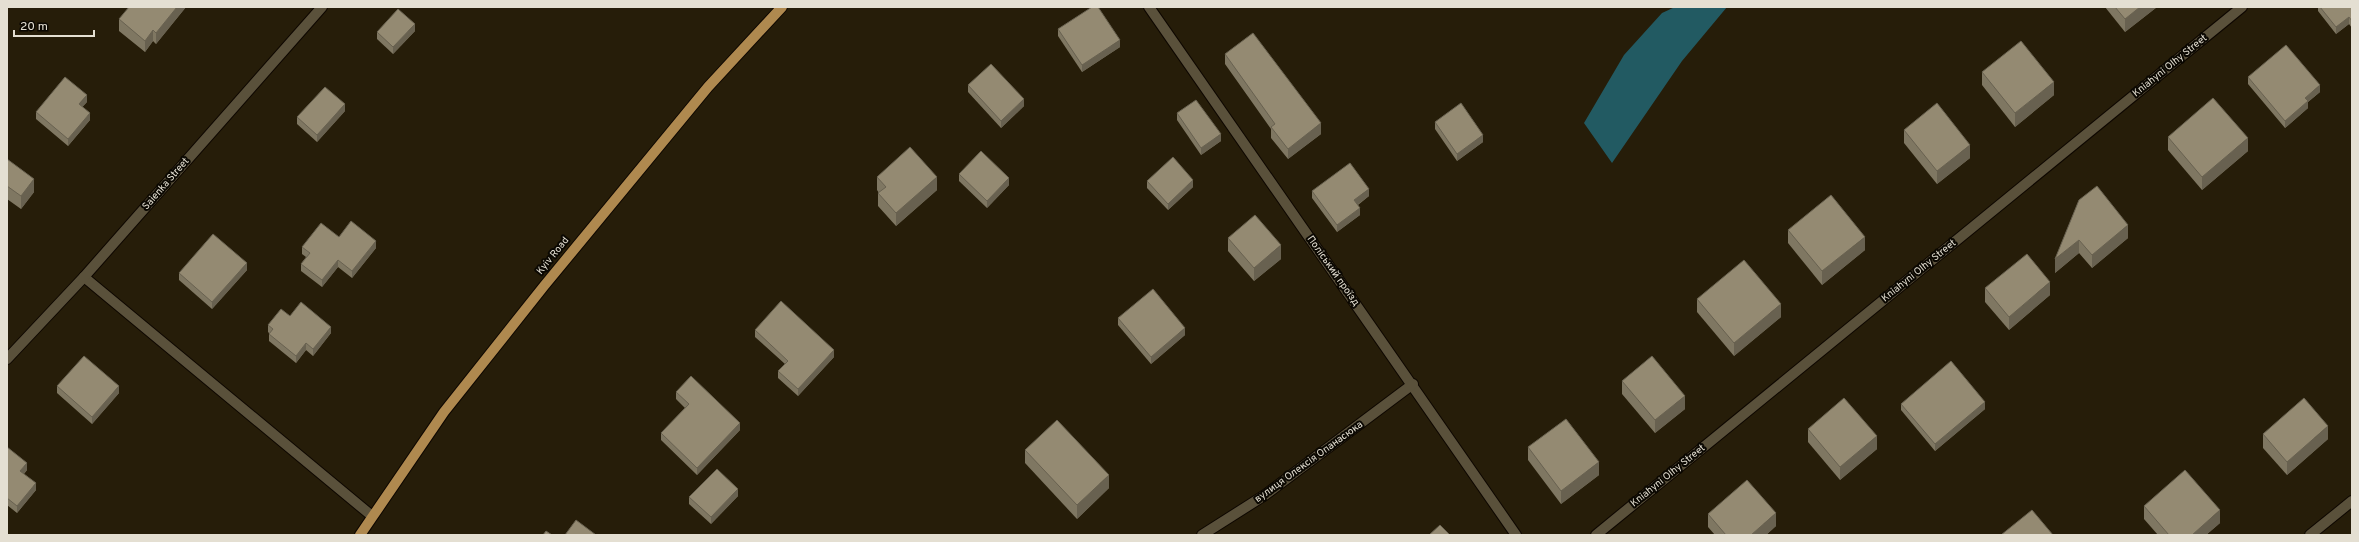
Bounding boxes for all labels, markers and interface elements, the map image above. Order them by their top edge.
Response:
scale bar [14,12,94,38]
text: 20 m [20,19,48,35]
street label: Kniahyni Olhy Street [2130,32,2210,100]
street label: Saienka Street [140,155,192,213]
street label: Поліський проїзд [1304,233,1362,309]
street label: Kyiv Road [534,235,572,277]
street label: Kniahyni Olhy Street [1879,237,1959,305]
street label: вулиця Олексія Опанасюка [1252,418,1366,506]
street label: Kniahyni Olhy Street [1628,442,1708,510]

